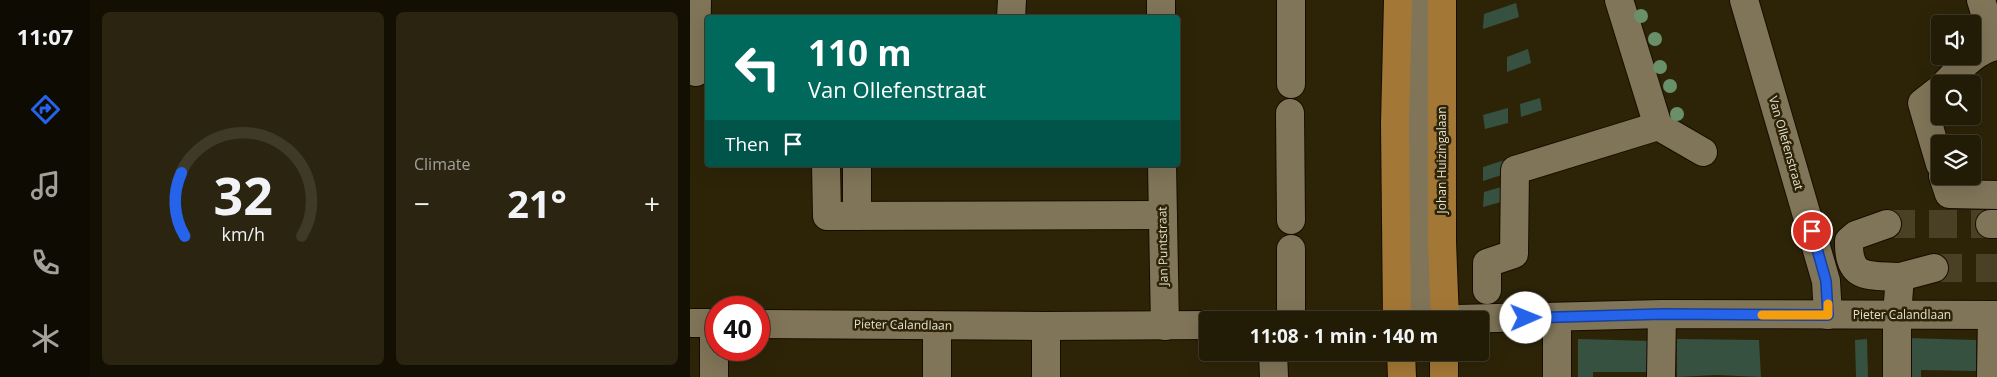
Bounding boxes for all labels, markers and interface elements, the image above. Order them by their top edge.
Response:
map controls [1931,15,1981,185]
button: sound [1931,15,1981,65]
text: 11:07 [17,21,73,51]
text: 110 m [808,29,912,76]
icon: left [725,35,790,100]
text: Van Ollefenstraat [808,74,986,104]
button: search [1931,75,1981,125]
icon: directions [28,92,63,127]
street label: Van Ollefenstraat [1765,94,1808,192]
street label: Johan Huizingalaan [1433,106,1450,215]
icon: arrive [779,130,807,158]
text: Then [725,131,769,157]
button: layers [1931,135,1981,185]
text: Climate [414,153,471,175]
text: 32 [213,159,273,230]
icon: music [28,168,63,203]
text: 21° [507,177,567,229]
text: − [414,184,430,222]
text: + [644,184,660,222]
street label: Jan Puntstraat [1153,206,1172,287]
pin [1791,210,1833,252]
icon: arrive [1798,217,1826,245]
text: km/h [221,222,265,246]
icon: phone [28,245,63,280]
position arrow [1499,291,1551,343]
speed limit sign: 40 [705,296,770,361]
street label: Pieter Calandlaan [1853,306,1951,323]
street label: Pieter Calandlaan [854,315,952,334]
icon: climate [28,321,63,356]
text: 11:08 · 1 min · 140 m [1250,323,1438,349]

